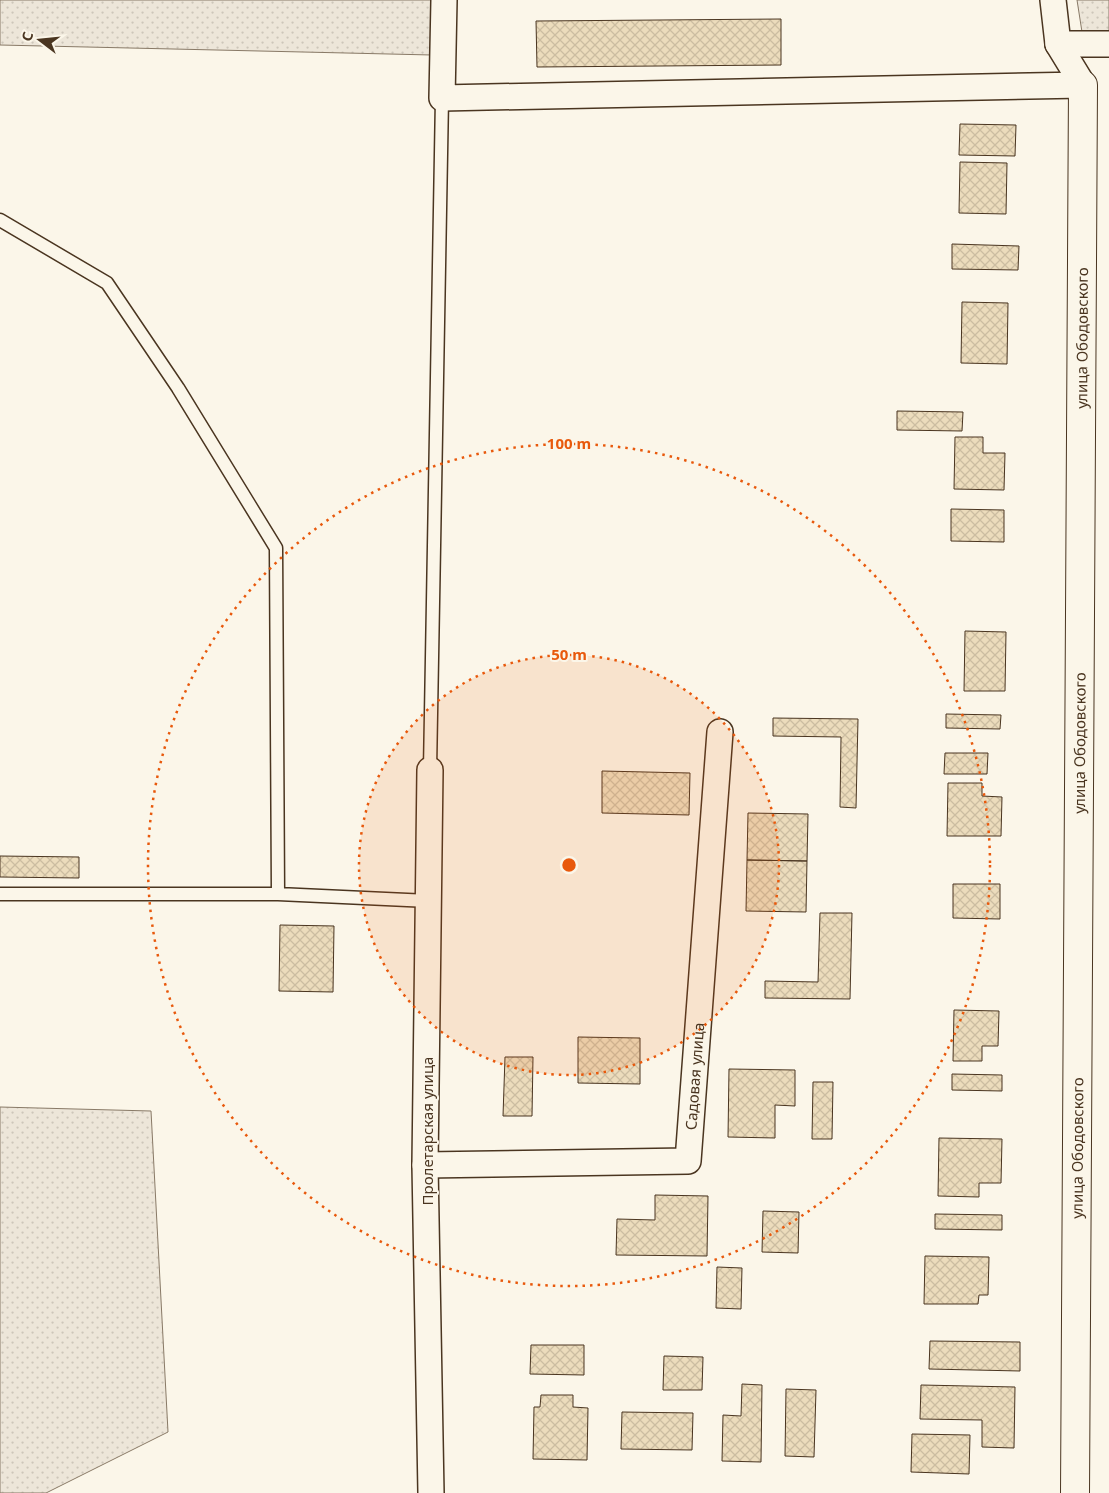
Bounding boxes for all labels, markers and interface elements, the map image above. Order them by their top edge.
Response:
north arrow [15,15,65,65]
text: С [17,29,37,43]
street label: улица Ободовского [1071,267,1092,409]
text: 100 m [547,433,591,453]
text: 50 m [551,644,587,664]
street label: улица Ободовского [1069,672,1090,814]
centre of rings [560,856,578,874]
street label: Садовая улица [680,1022,708,1131]
street label: Пролетарская улица [417,1057,437,1205]
street label: улица Ободовского [1067,1077,1087,1219]

